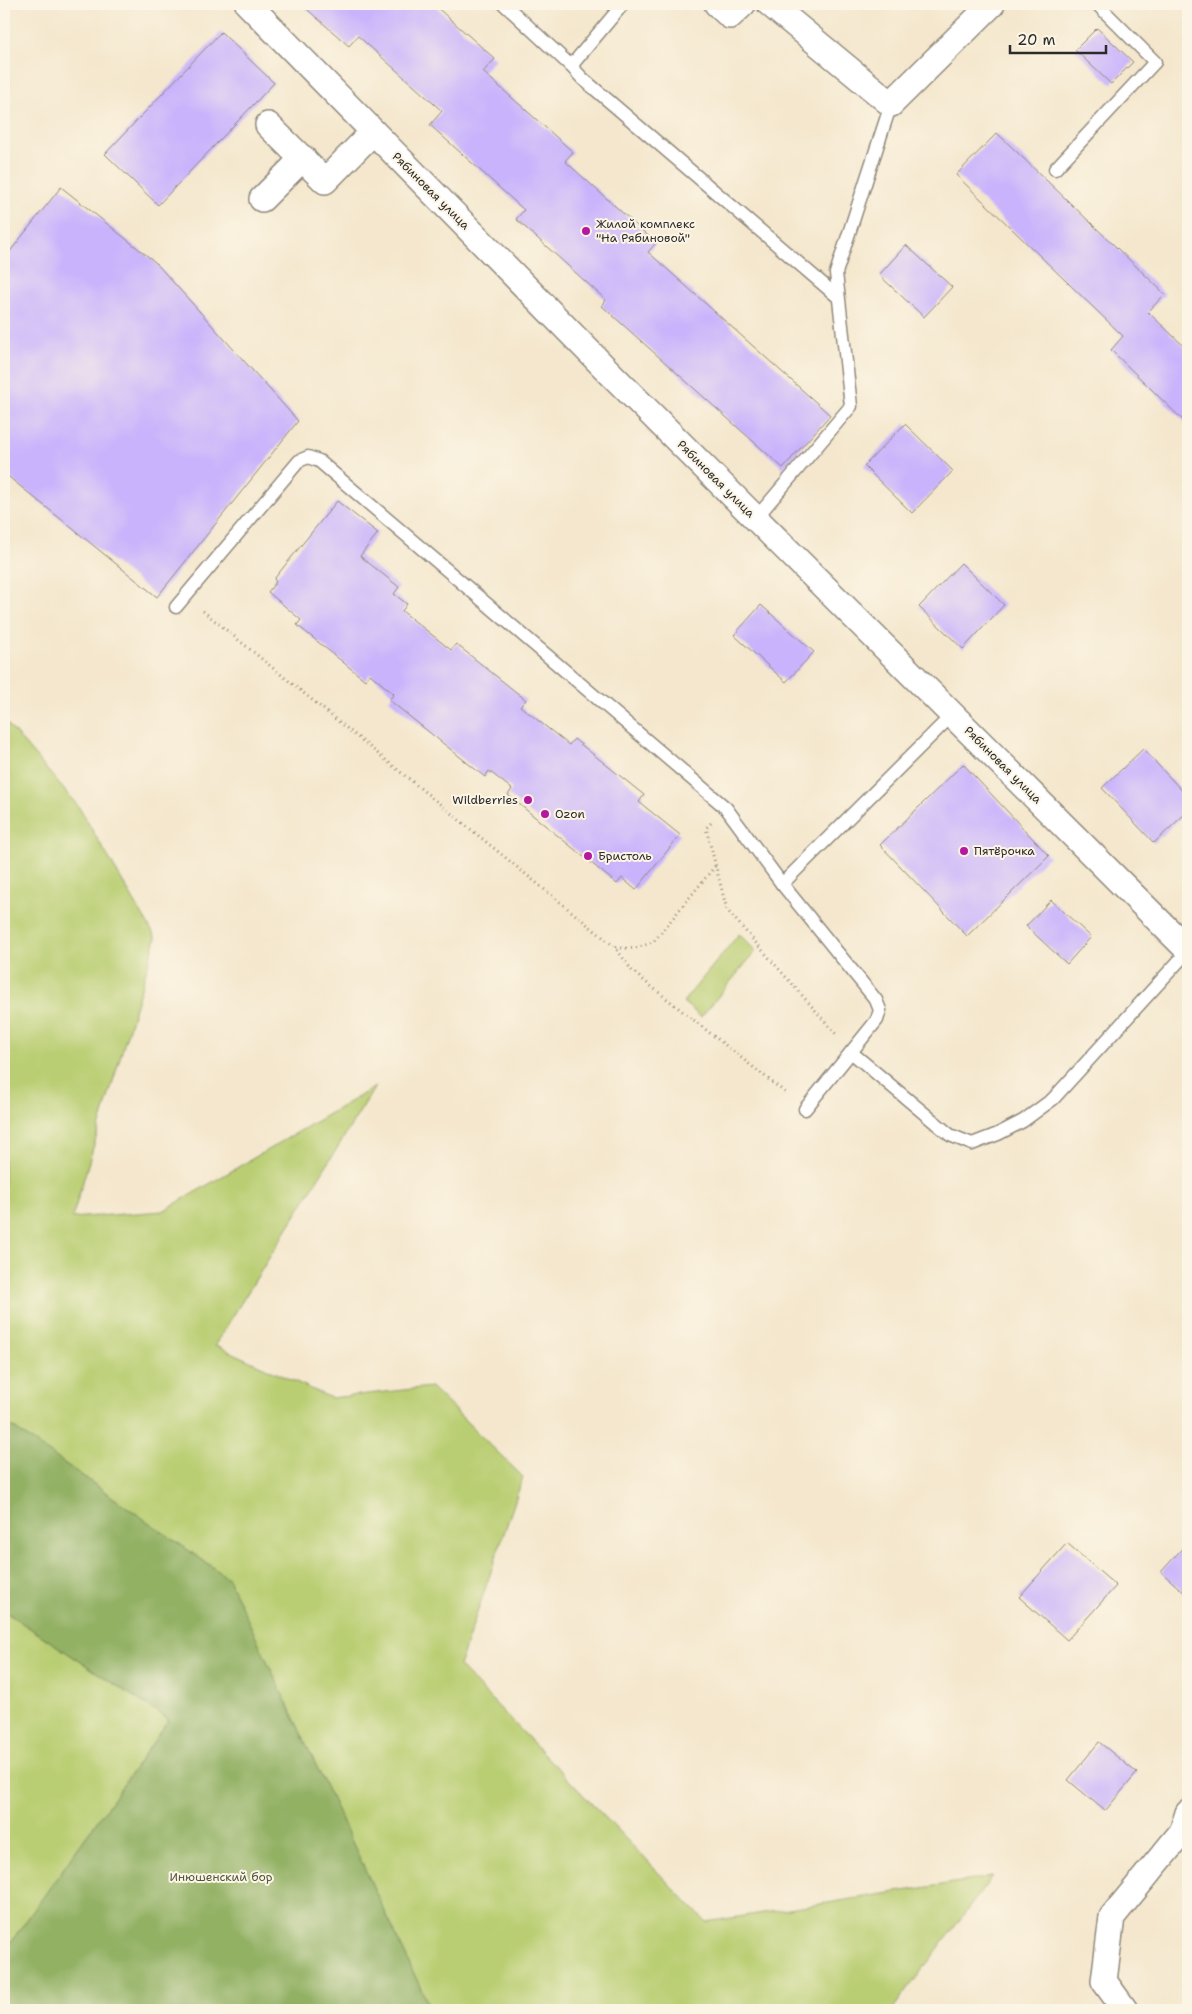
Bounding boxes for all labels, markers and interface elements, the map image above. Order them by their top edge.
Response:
scale bar [1010,22,1106,54]
text: 20 m [1017,30,1056,50]
street label: Рябиновая улица [389,149,474,234]
place label: Жилой комплекс "На Рябиновой" [596,216,695,246]
marker: Жилой комплекс "На Рябиновой" [580,225,592,237]
street label: Рябиновая улица [674,437,759,522]
street label: Рябиновая улица [961,723,1046,808]
place label: Wildberries [452,792,518,808]
marker: Wildberries [522,794,534,806]
place label: Ozon [555,806,585,822]
marker: Ozon [539,808,551,820]
place label: Пятёрочка [974,843,1035,859]
marker: Пятёрочка [958,845,970,857]
place label: Бристоль [598,848,652,864]
marker: Бристоль [582,850,594,862]
park label: Инюшенский бор [169,1869,273,1885]

